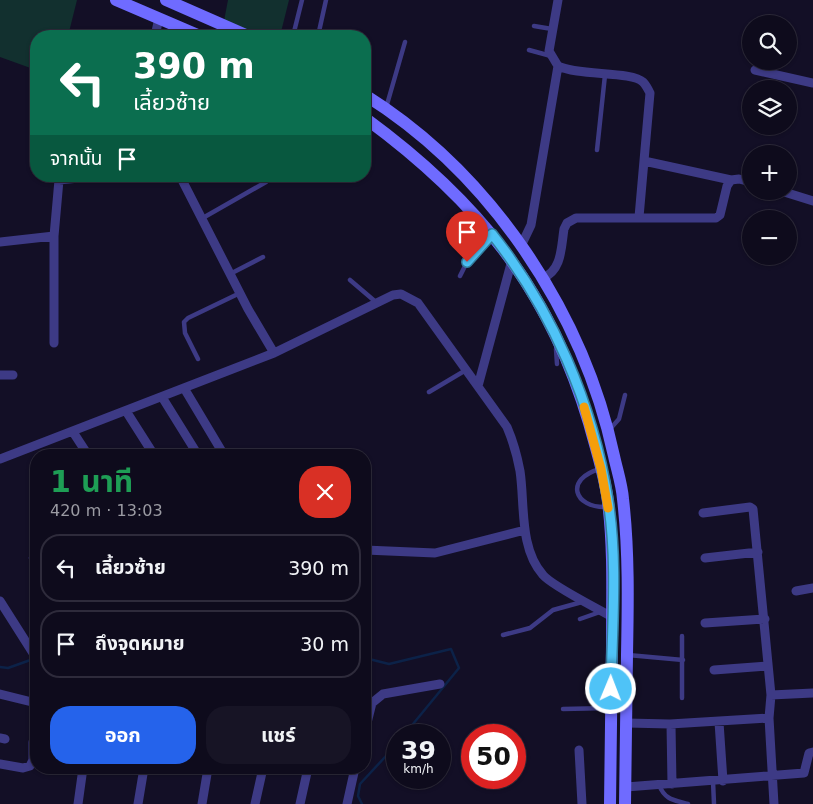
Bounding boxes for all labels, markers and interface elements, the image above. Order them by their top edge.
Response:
map controls [742,15,797,265]
button: search [742,15,797,70]
text: 390 m [133,46,255,86]
icon: left [50,50,115,115]
button: layers [742,80,797,135]
text: เลี้ยวซ้าย [133,90,210,115]
icon: arrive [113,145,141,173]
button: + [742,145,797,200]
text: จากนั้น [50,147,103,169]
button: − [742,210,797,265]
pin [446,211,488,262]
icon: arrive [453,218,481,246]
text: 1 นาที [50,464,133,499]
button: close [299,466,351,518]
text: 420 m · 13:03 [50,501,163,520]
icon: left [52,554,80,582]
text: เลี้ยวซ้าย [95,556,166,578]
text: 390 m [288,557,349,579]
icon: arrive [52,630,80,658]
text: ถึงจุดหมาย [95,632,185,654]
text: 30 m [300,633,349,655]
position arrow [584,662,636,714]
button: ออก [50,706,196,764]
button: แชร์ [206,706,351,764]
speed limit sign: 50 [461,724,526,789]
text: 39 [401,736,436,765]
text: km/h [403,762,434,776]

